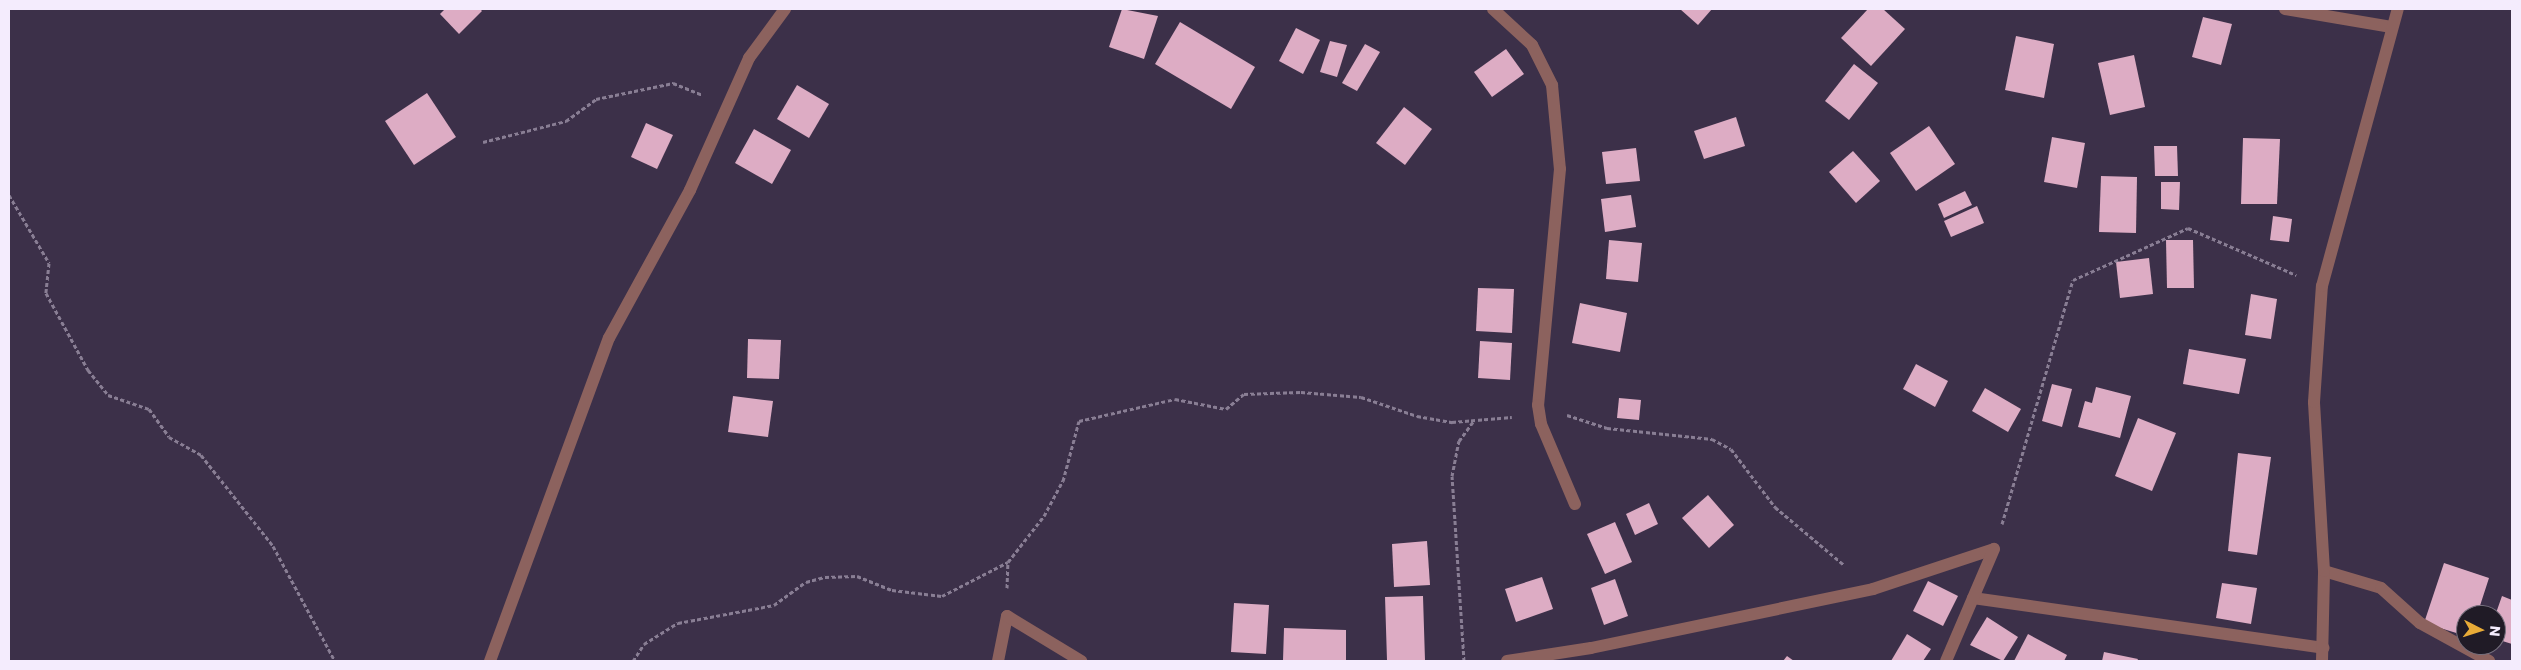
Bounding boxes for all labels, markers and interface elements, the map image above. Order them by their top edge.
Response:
north arrow [2456,605,2506,655]
text: N [2485,625,2505,637]

